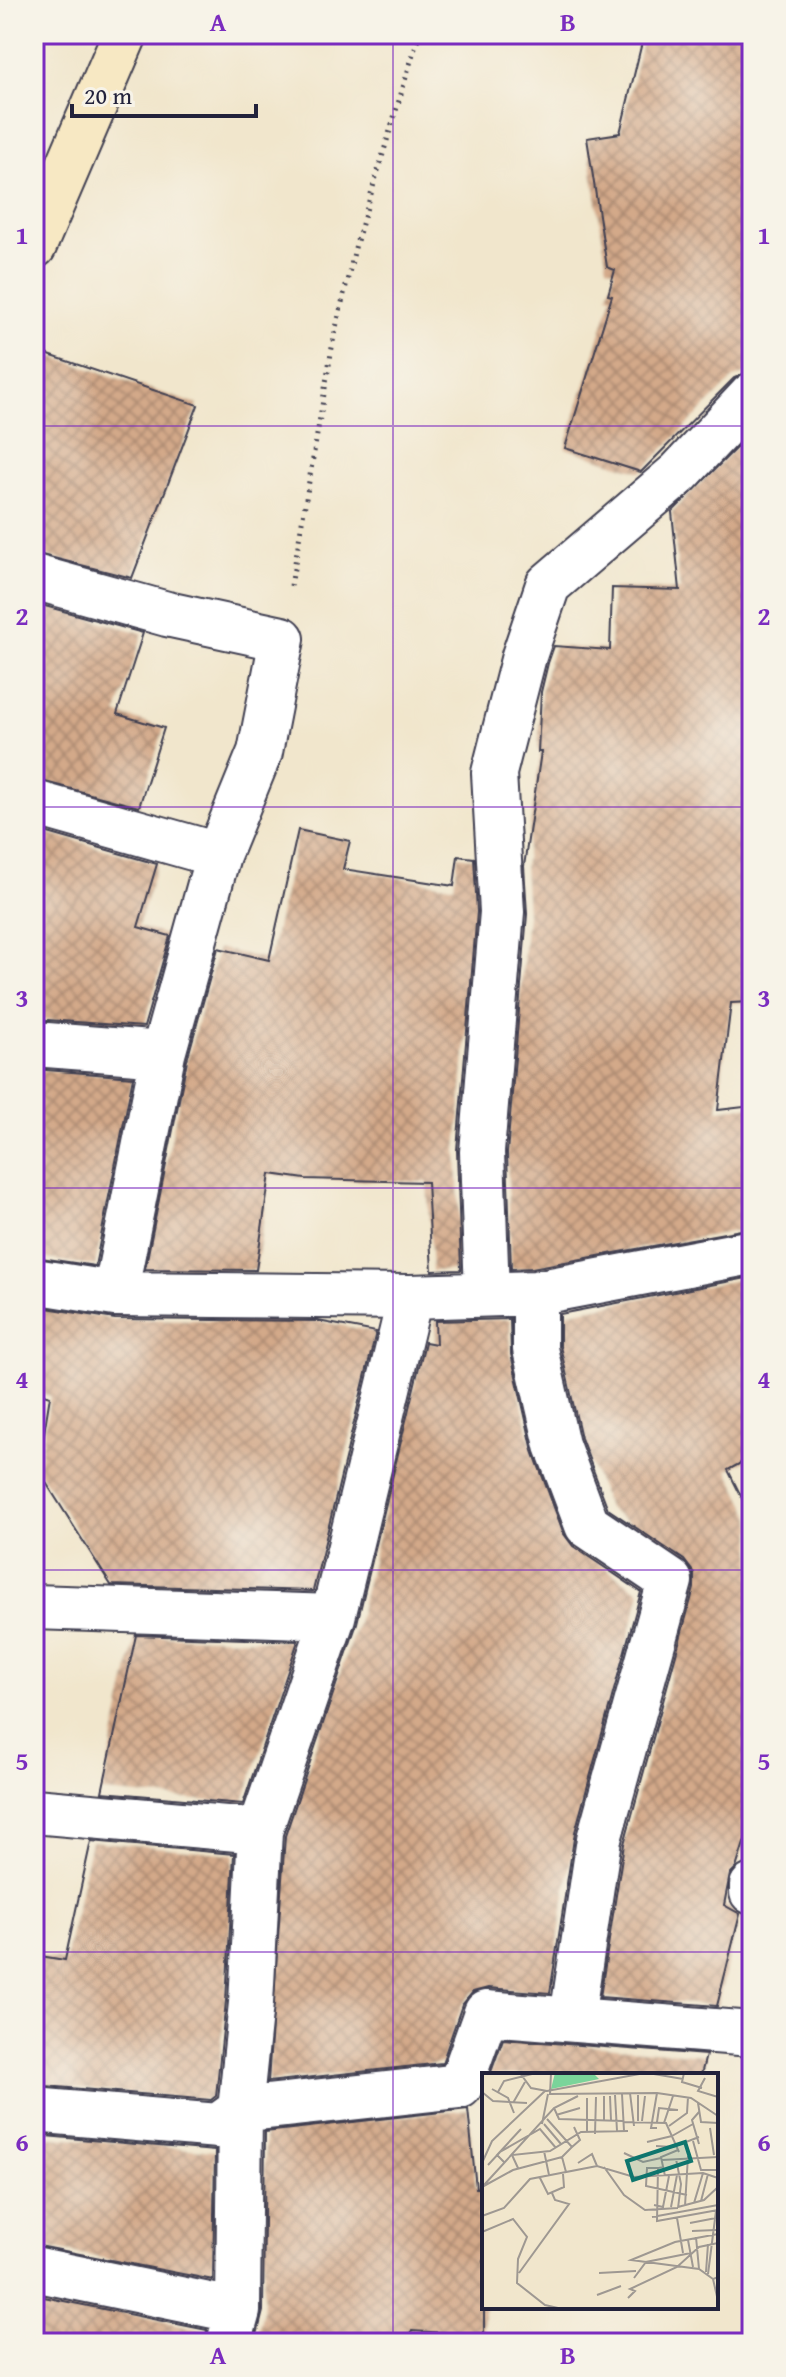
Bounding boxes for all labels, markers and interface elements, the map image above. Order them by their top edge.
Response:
text: A [210,2,227,41]
text: B [560,2,576,41]
scale bar [72,68,256,118]
text: 20 m [84,78,132,113]
text: 1 [15,215,29,254]
text: 1 [757,215,771,254]
text: 2 [15,596,29,635]
text: 2 [757,596,771,635]
text: 3 [15,978,29,1017]
text: 3 [757,978,771,1017]
text: 4 [15,1359,29,1398]
text: 4 [757,1359,771,1398]
text: 5 [15,1741,29,1780]
text: 5 [757,1741,771,1780]
inset map [482,2073,718,2309]
text: 6 [15,2122,29,2161]
text: 6 [757,2122,771,2161]
text: A [210,2335,227,2374]
text: B [560,2335,576,2374]

